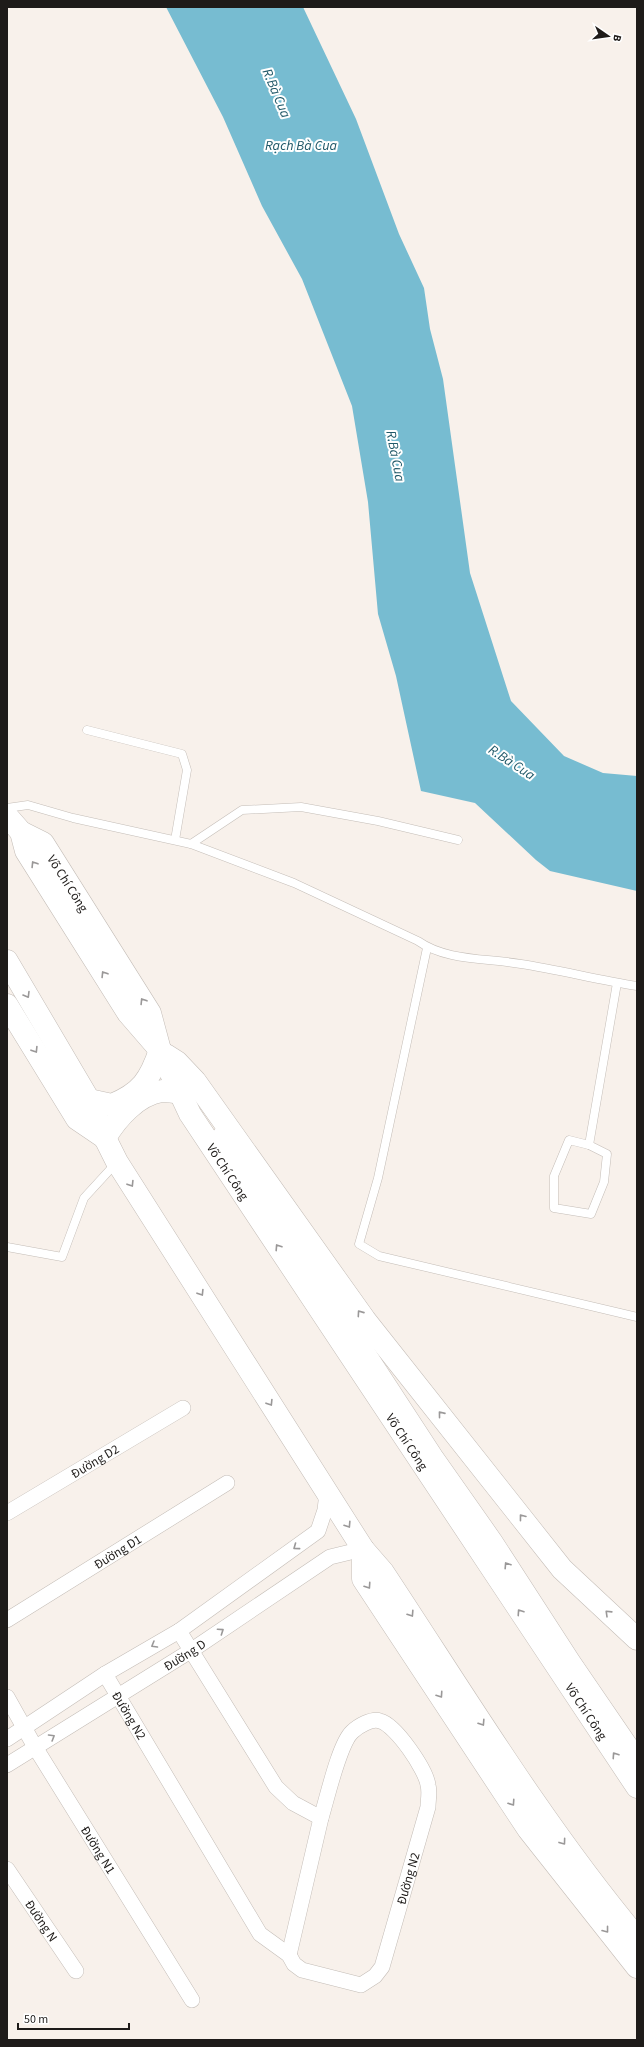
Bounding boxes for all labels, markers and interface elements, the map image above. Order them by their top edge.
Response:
north arrow [588,16,628,56]
text: B [609,33,625,43]
water label: R.Bà Cua [257,66,296,122]
water label: Rạch Bà Cua [265,136,337,156]
water label: R.Bà Cua [380,429,410,484]
water label: R.Bà Cua [484,740,539,786]
street label: Võ Chí Công [43,851,92,916]
one-way arrow [31,861,39,868]
one-way arrow [101,971,108,978]
one-way arrow [22,991,29,998]
one-way arrow [140,998,147,1005]
one-way arrow [30,1046,37,1053]
street label: Võ Chí Công [202,1140,253,1204]
one-way arrow [126,1180,134,1187]
one-way arrow [275,1244,283,1251]
one-way arrow [196,1289,203,1296]
one-way arrow [357,1310,365,1317]
one-way arrow [265,1399,273,1406]
street label: Võ Chí Công [381,1410,432,1474]
one-way arrow [439,1412,446,1419]
street label: Đường D2 [68,1440,123,1483]
one-way arrow [519,1514,526,1521]
one-way arrow [343,1520,350,1527]
street label: Đường D1 [91,1530,145,1574]
one-way arrow [293,1542,300,1549]
one-way arrow [504,1562,512,1569]
one-way arrow [363,1582,370,1589]
one-way arrow [517,1609,525,1616]
one-way arrow [406,1610,414,1617]
one-way arrow [605,1610,613,1618]
one-way arrow [217,1628,224,1636]
street label: Đường D [160,1635,210,1675]
one-way arrow [151,1641,159,1648]
street label: Võ Chí Công [561,1680,612,1744]
street label: Đường N2 [107,1688,150,1743]
one-way arrow [435,1691,443,1698]
one-way arrow [478,1718,485,1725]
one-way arrow [48,1734,55,1742]
one-way arrow [612,1752,620,1759]
one-way arrow [507,1799,514,1806]
street label: Đường N1 [76,1823,120,1878]
one-way arrow [558,1837,565,1844]
street label: Đường N2 [392,1850,425,1907]
street label: Đường N [20,1896,62,1945]
one-way arrow [602,1925,609,1932]
scale bar [18,2005,129,2031]
text: 50 m [24,2011,48,2028]

